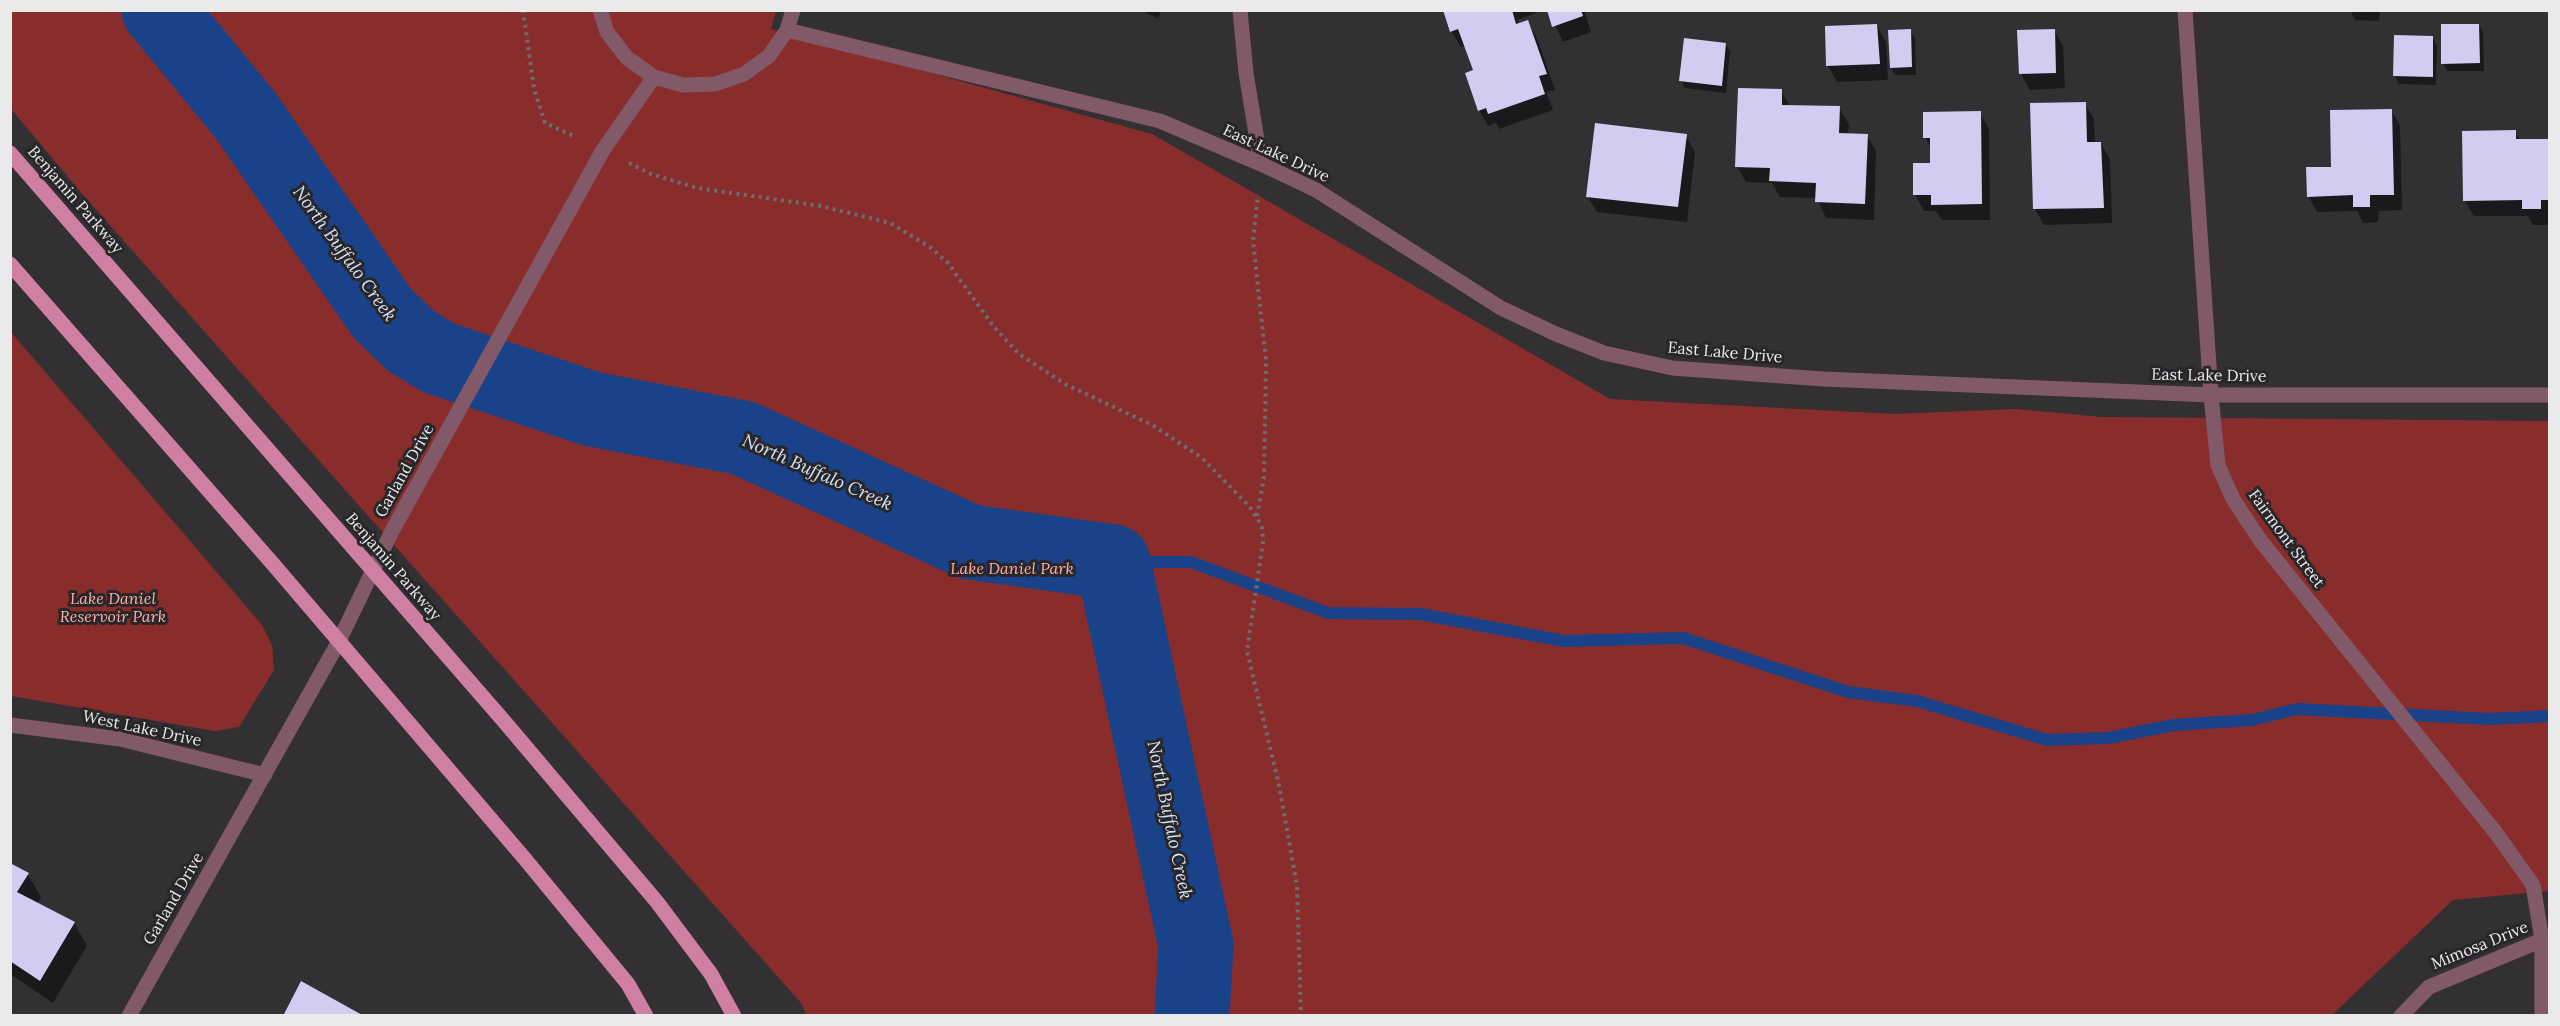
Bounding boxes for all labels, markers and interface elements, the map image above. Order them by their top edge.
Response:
street label: East Lake Drive [1220,121,1332,187]
street label: Benjamin Parkway [23,142,127,258]
water label: North Buffalo Creek [288,182,400,326]
street label: East Lake Drive [1667,338,1783,368]
street label: East Lake Drive [2151,365,2267,387]
street label: Garland Drive [372,421,438,521]
water label: North Buffalo Creek [739,430,895,516]
street label: Fairmont Street [2244,486,2328,592]
street label: Benjamin Parkway [341,509,445,625]
park label: Lake Daniel Park [950,559,1074,579]
park label: Lake Daniel Reservoir Park [60,589,166,627]
street label: West Lake Drive [81,707,203,751]
water label: North Buffalo Creek [1142,739,1196,901]
street label: Garland Drive [140,849,208,949]
street label: Mimosa Drive [2429,918,2531,974]

